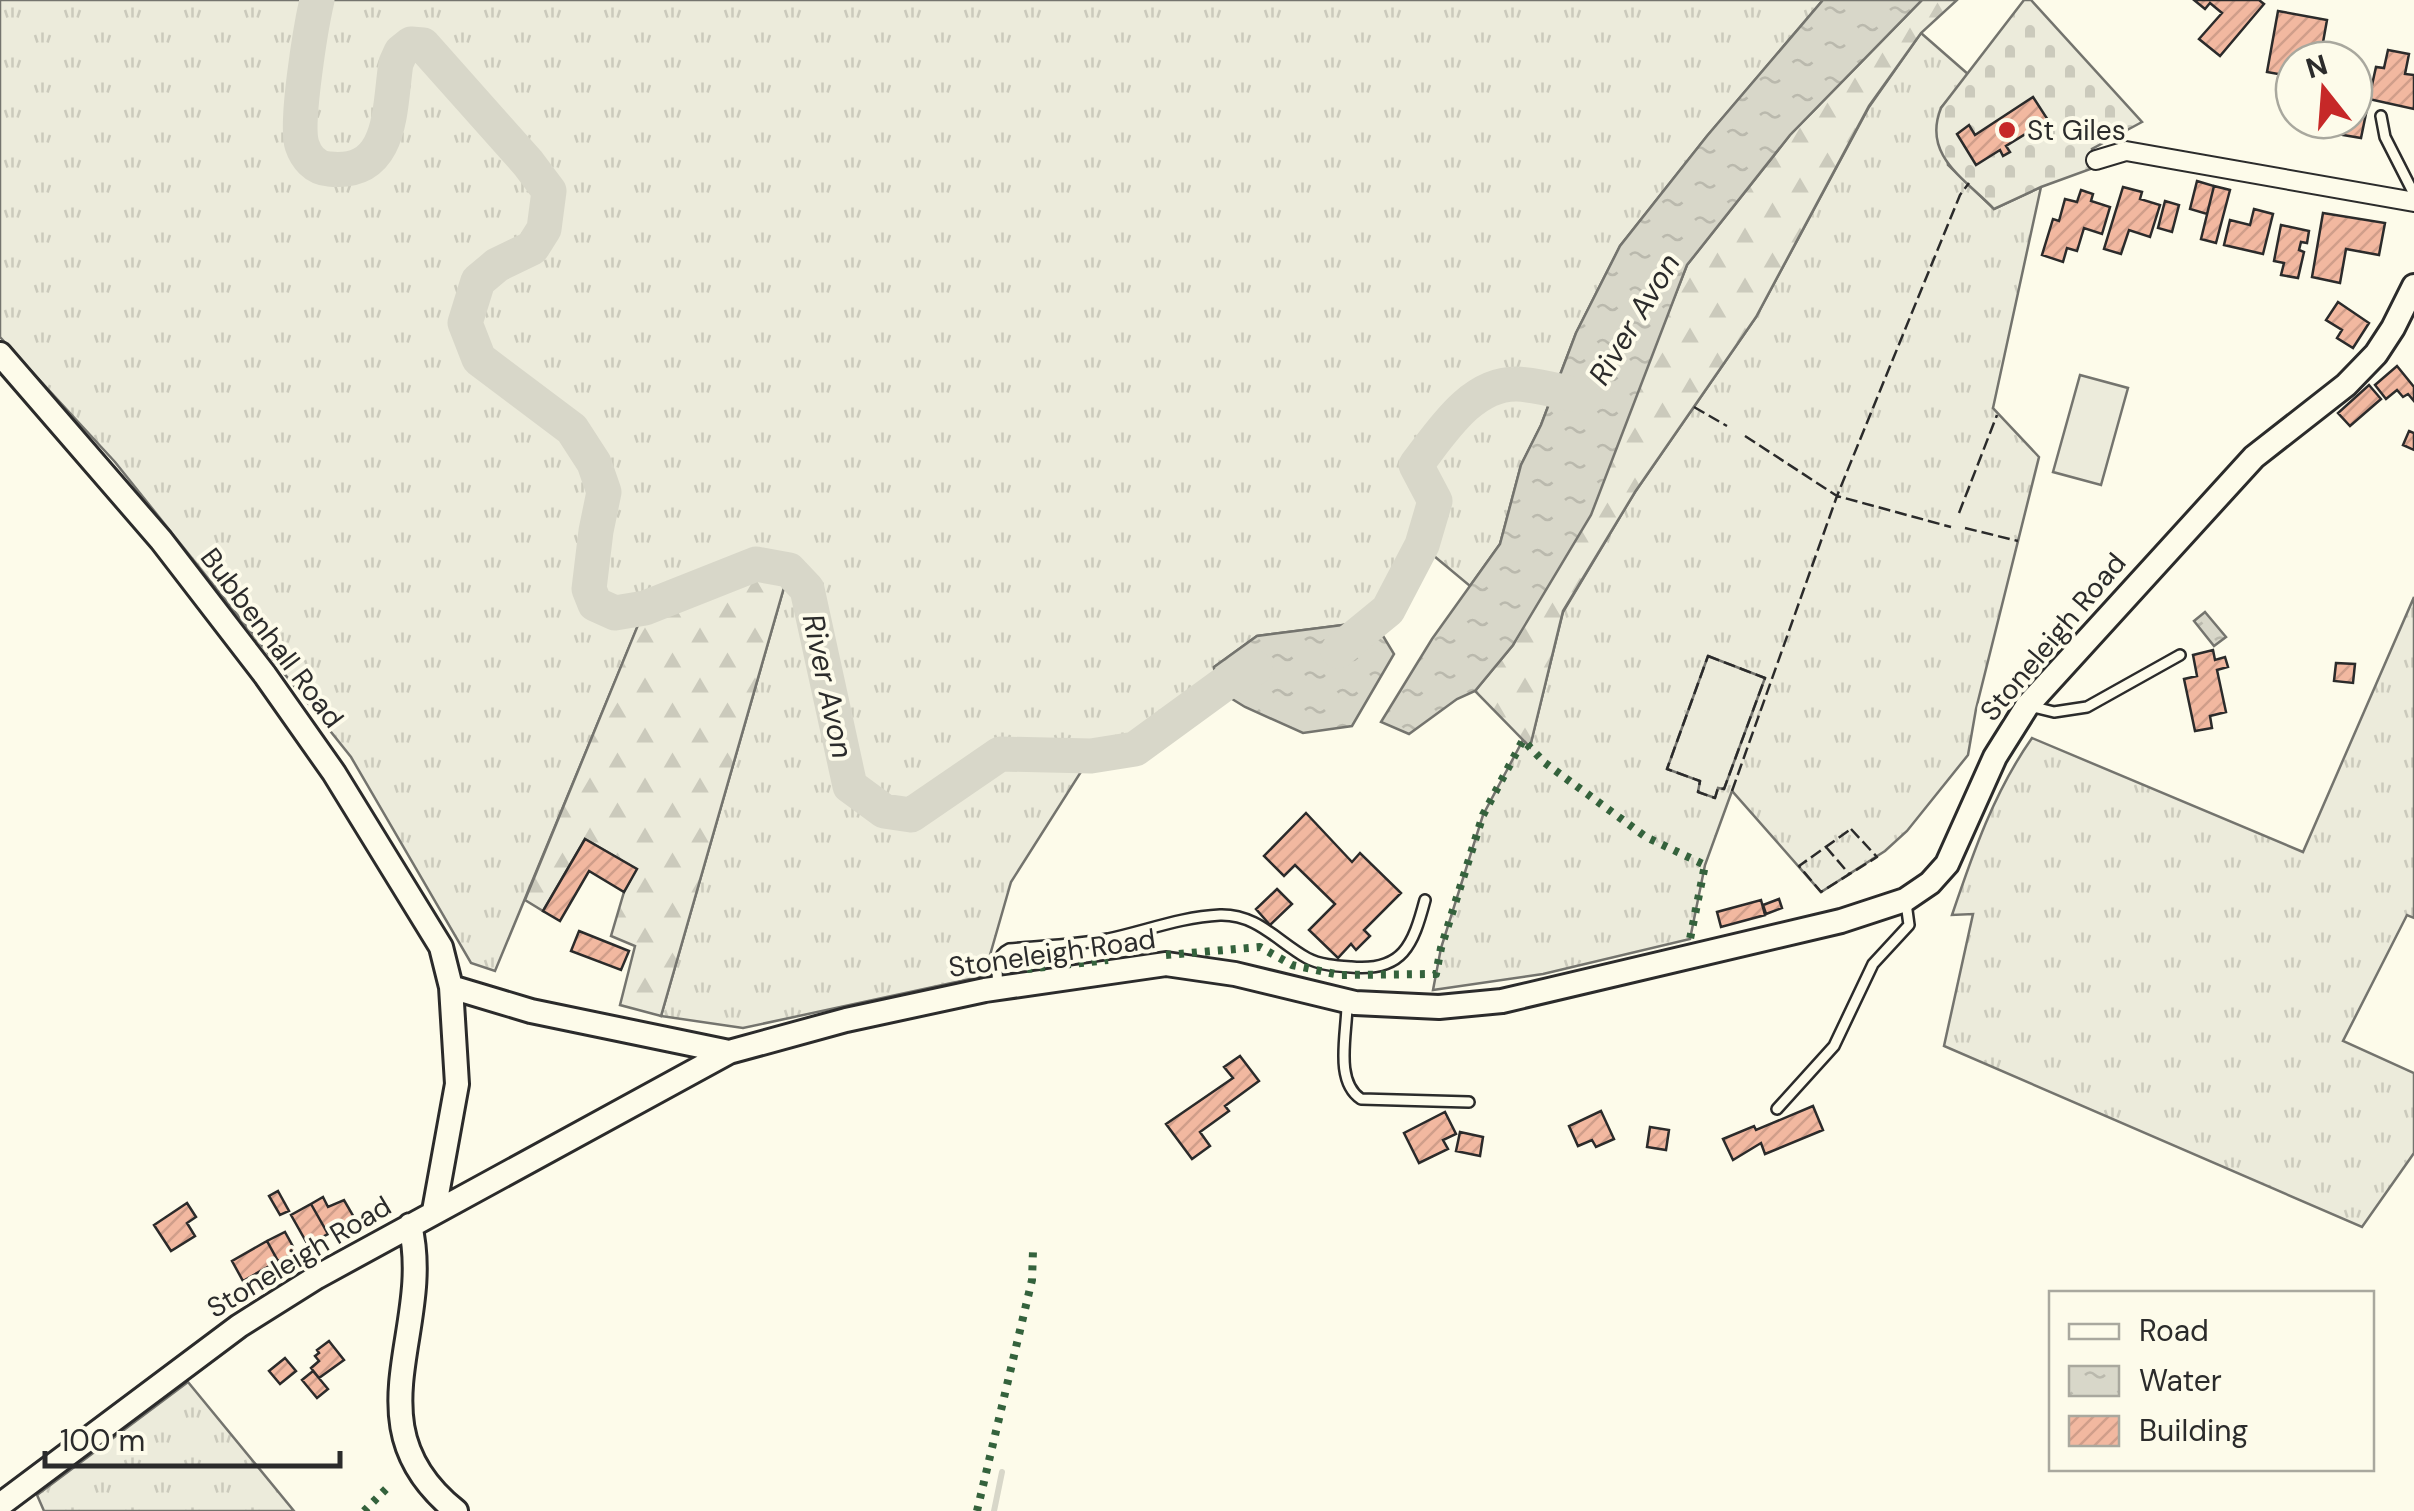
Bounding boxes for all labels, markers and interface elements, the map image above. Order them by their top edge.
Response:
north arrow [2274,40,2374,140]
text: N [2302,46,2332,87]
place label: St Giles [2027,112,2126,149]
marker: St Giles [1996,119,2018,141]
water label: River Avon [1580,246,1688,392]
street label: Bubbenhall Road [192,540,352,736]
street label: Stoneleigh Road [1972,545,2134,729]
water label: River Avon [794,610,862,762]
street label: Stoneleigh Road [946,920,1158,986]
street label: Stoneleigh Road [200,1187,398,1327]
legend [2049,1291,2374,1471]
text: Road [2139,1311,2209,1350]
text: Water [2139,1361,2222,1400]
scale bar [45,1406,340,1468]
text: Building [2139,1411,2248,1450]
text: 100 m [60,1421,145,1460]

